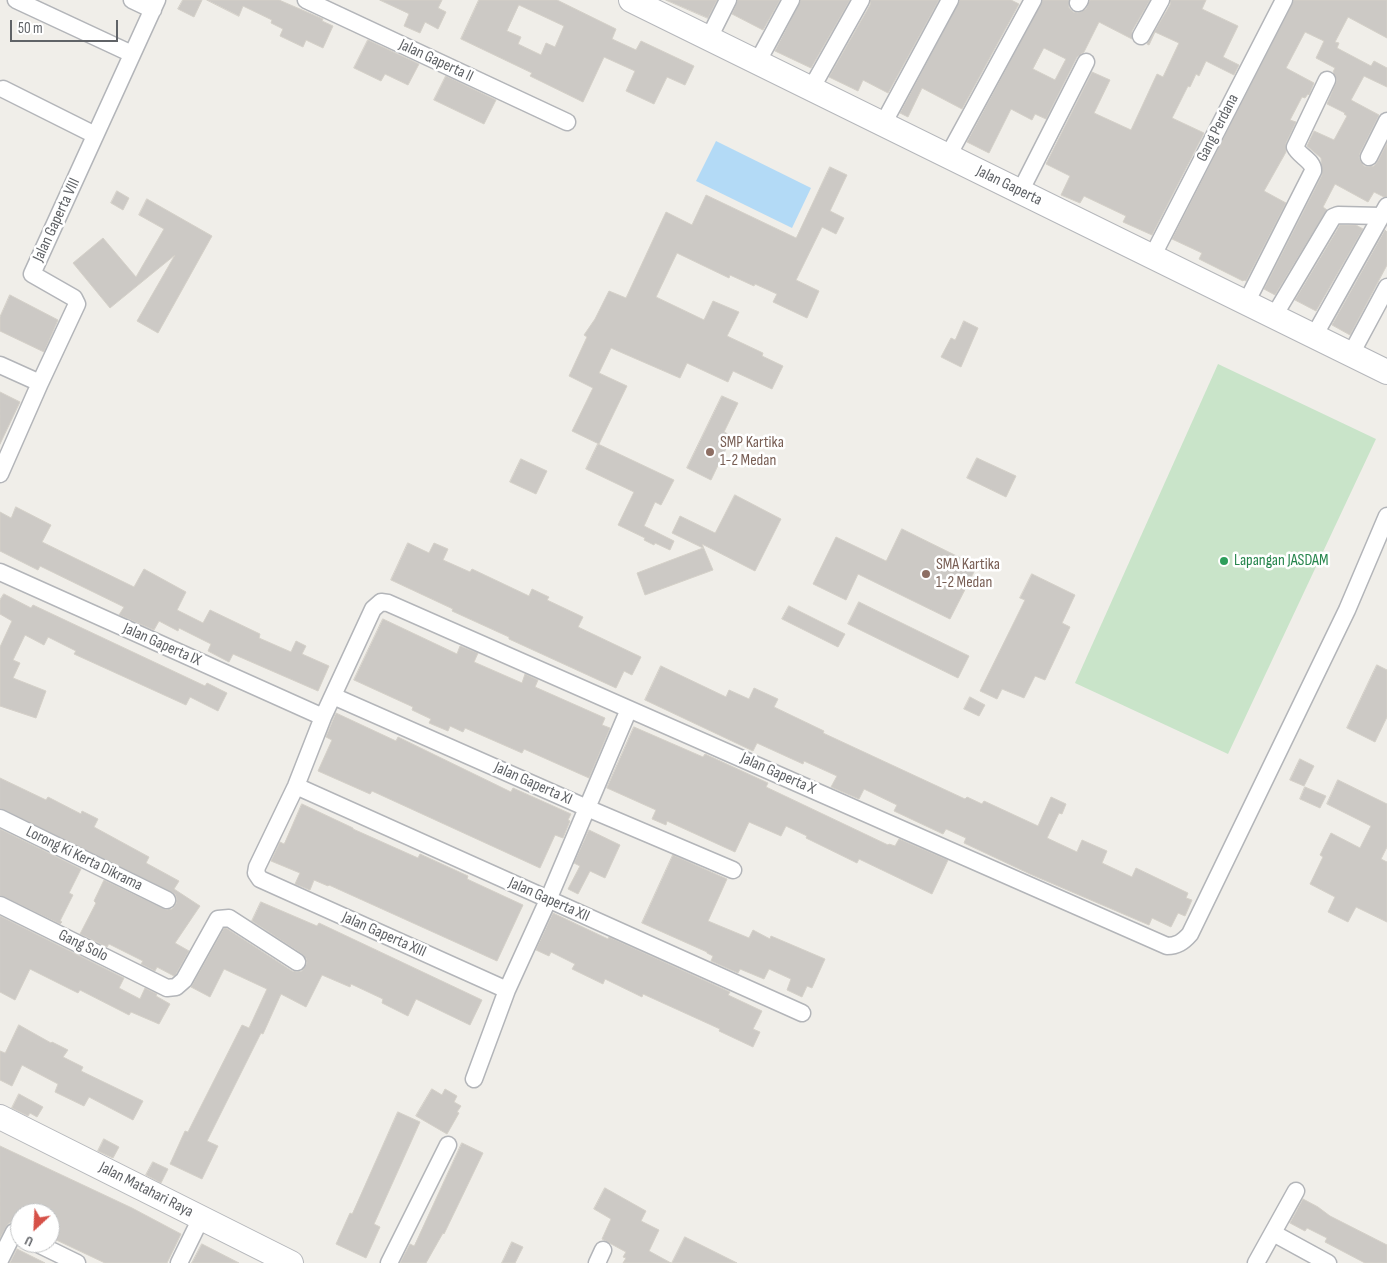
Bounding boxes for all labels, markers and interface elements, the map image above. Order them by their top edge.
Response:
scale bar [12,10,120,42]
text: 50 m [18,19,43,38]
street label: Jalan Gaperta II [396,35,476,87]
street label: Gang Perdana [1193,91,1243,165]
street label: Jalan Gaperta [973,162,1045,210]
street label: Jalan Gaperta VIII [29,175,85,265]
place label: SMP Kartika 1-2 Medan [720,433,784,471]
marker: SMP Kartika 1-2 Medan [704,446,716,458]
place label: Lapangan JASDAM [1234,551,1328,571]
place label: SMA Kartika 1-2 Medan [936,555,1000,593]
marker: Lapangan JASDAM [1218,555,1230,567]
marker: SMA Kartika 1-2 Medan [920,568,932,580]
street label: Jalan Gaperta IX [120,619,204,671]
street label: Jalan Gaperta X [737,749,819,799]
street label: Jalan Gaperta XI [491,758,575,810]
street label: Lorong Ki Kerta Dikrama [22,822,146,896]
street label: Jalan Gaperta XII [506,874,592,926]
street label: Jalan Gaperta XIII [339,908,429,962]
street label: Gang Solo [55,926,111,966]
street label: Jalan Matahari Raya [96,1158,196,1222]
north arrow [10,1203,60,1253]
text: U [22,1232,36,1250]

